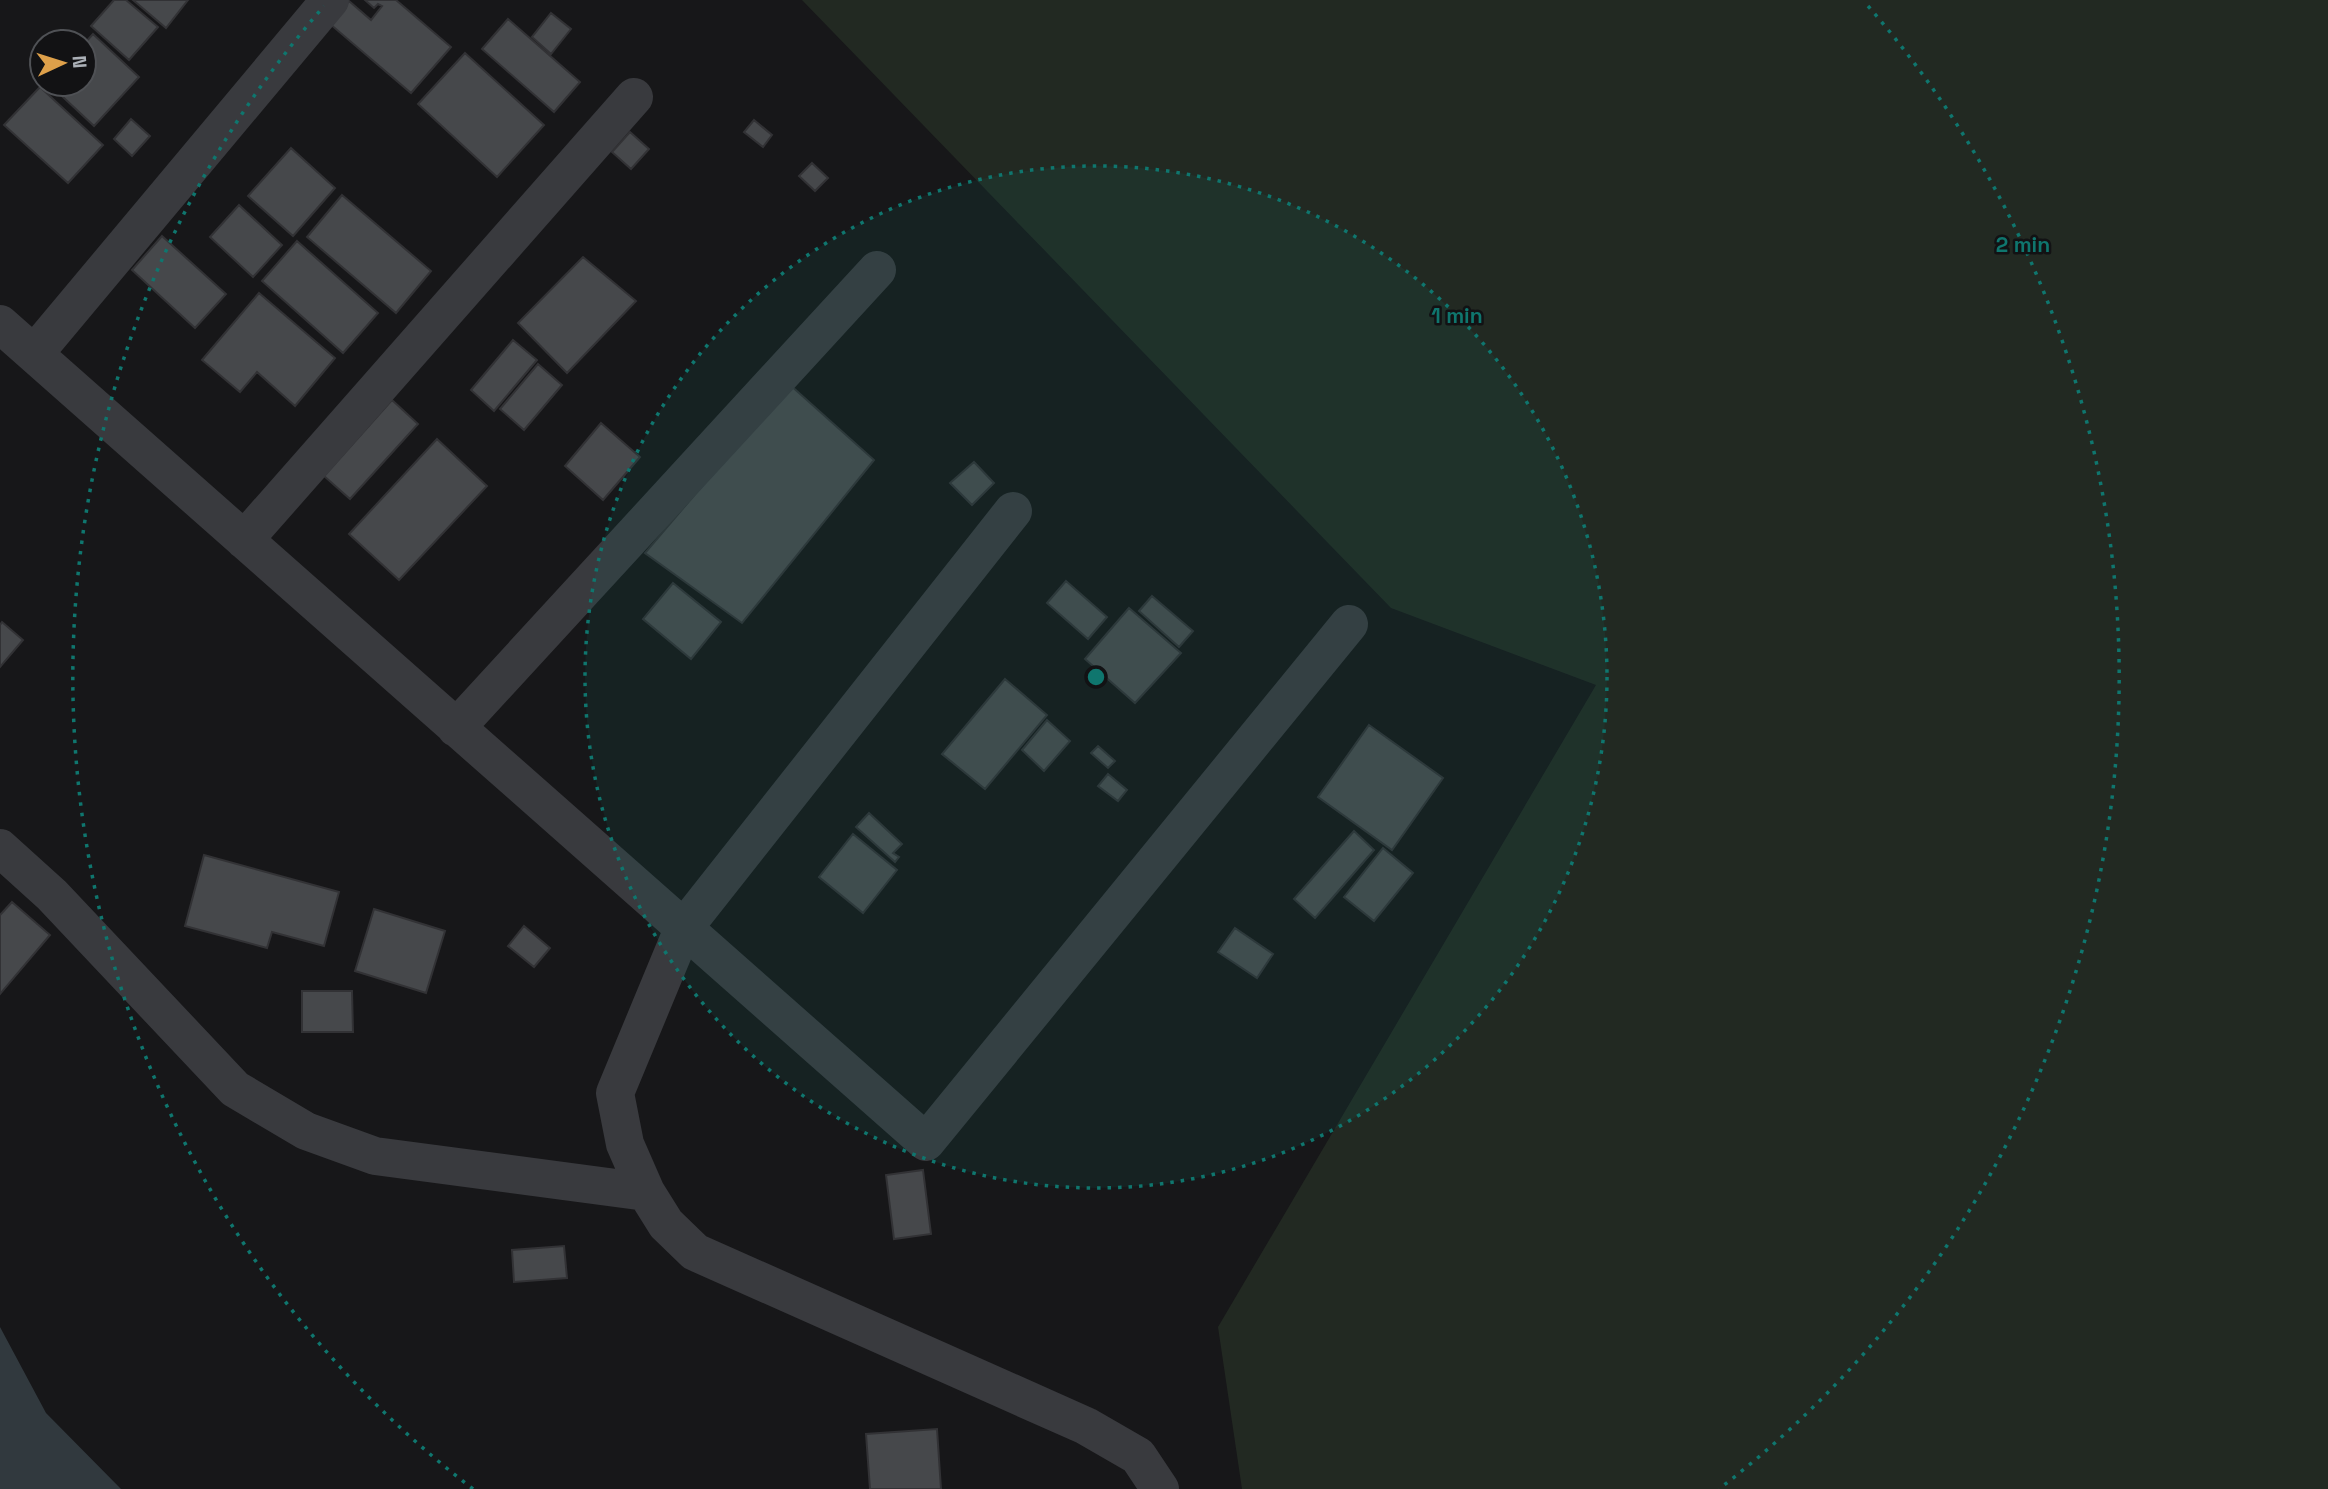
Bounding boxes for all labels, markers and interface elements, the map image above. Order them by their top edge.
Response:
north arrow [28,28,98,98]
text: N [67,55,92,69]
text: 2 min [1996,231,2050,258]
text: 1 min [1431,302,1483,329]
centre of rings [1084,665,1108,689]

